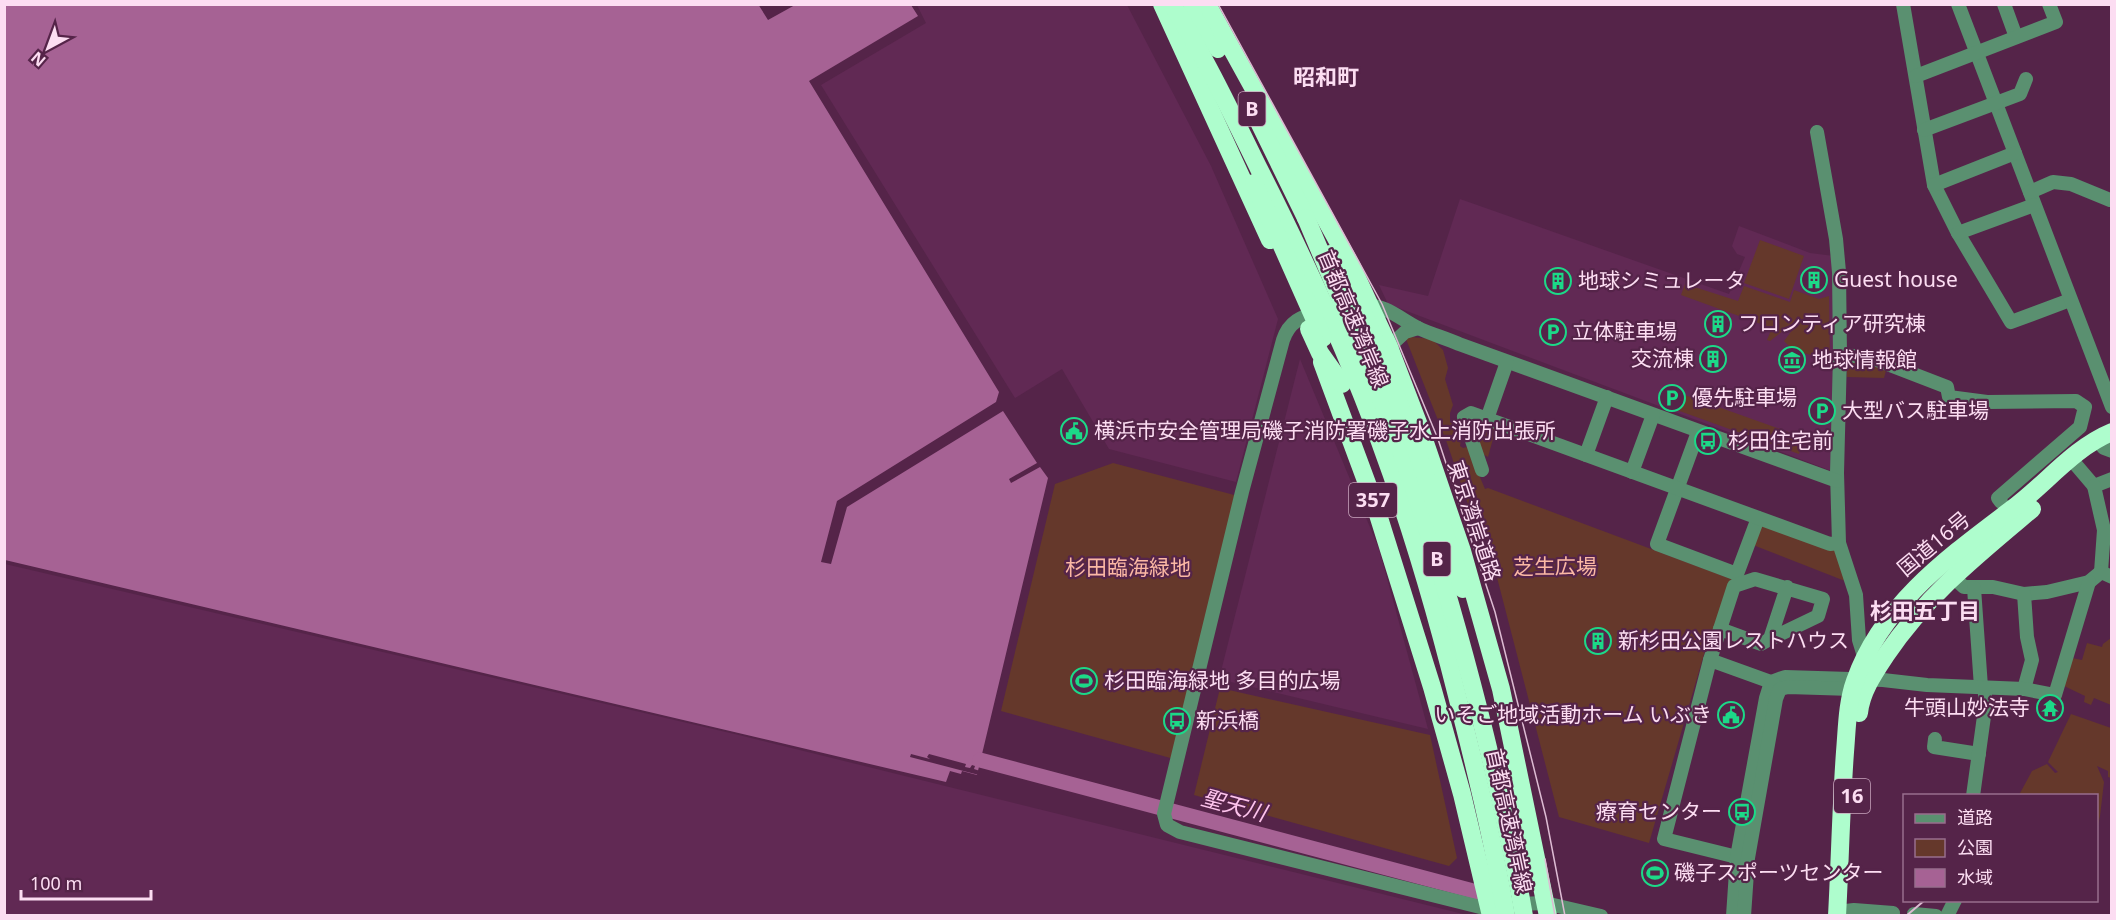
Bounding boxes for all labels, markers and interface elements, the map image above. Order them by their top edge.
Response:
north arrow [18,18,78,78]
text: N [26,47,50,72]
district label: 昭和町 [1293,61,1359,91]
road number: B [1238,92,1266,126]
street label: 首都高速湾岸線 [1312,245,1396,392]
building icon: Guest house [1799,265,1829,295]
place label: Guest house [1834,265,1958,293]
building icon: 地球シミュレータ [1543,266,1573,296]
place label: 地球シミュレータ [1578,266,1746,294]
building icon: フロンティア研究棟 [1703,309,1733,339]
place label: フロンティア研究棟 [1738,309,1926,337]
parking icon: 立体駐車場 [1538,317,1568,347]
place label: 立体駐車場 [1572,317,1677,345]
place label: 交流棟 [1631,344,1694,372]
building icon: 交流棟 [1698,344,1728,374]
museum icon: 地球情報館 [1777,345,1807,375]
place label: 地球情報館 [1812,345,1917,373]
parking icon: 優先駐車場 [1657,383,1687,413]
place label: 優先駐車場 [1692,383,1797,411]
parking icon: 大型バス駐車場 [1807,396,1837,426]
place label: 大型バス駐車場 [1842,396,1989,424]
public building icon: 横浜市安全管理局磯子消防署磯子水上消防出張所 [1059,416,1089,446]
place label: 横浜市安全管理局磯子消防署磯子水上消防出張所 [1094,416,1556,444]
bus stop icon: 杉田住宅前 [1693,426,1723,456]
place label: 杉田住宅前 [1728,426,1833,454]
street label: 東京湾岸道路 [1442,456,1508,585]
road number: 357 [1349,483,1397,517]
street label: 国道16号 [1891,505,1976,582]
road number: B [1424,542,1450,576]
park label: 芝生広場 [1513,552,1597,580]
park label: 杉田臨海緑地 [1065,553,1191,581]
district label: 杉田五丁目 [1870,595,1980,625]
building icon: 新杉田公園レストハウス [1583,626,1613,656]
place label: 新杉田公園レストハウス [1618,626,1849,654]
sports icon: 杉田臨海緑地 多目的広場 [1069,666,1099,696]
place label: 杉田臨海緑地 多目的広場 [1104,666,1340,694]
place label: 牛頭山妙法寺 [1904,693,2030,721]
temple icon: 牛頭山妙法寺 [2035,693,2065,723]
place label: いそご地域活動ホーム いぶき [1434,700,1712,728]
public building icon: いそご地域活動ホーム いぶき [1716,700,1746,730]
bus stop icon: 新浜橋 [1162,706,1192,736]
place label: 新浜橋 [1196,706,1259,734]
street label: 首都高速湾岸線 [1481,746,1539,896]
road number: 16 [1834,779,1870,813]
water label: 聖天川 [1198,781,1272,828]
legend [1903,794,2098,902]
place label: 療育センター [1596,797,1722,825]
bus stop icon: 療育センター [1727,797,1757,827]
text: 道路 [1957,805,1993,829]
text: 公園 [1957,835,1993,859]
sports icon: 磯子スポーツセンター [1640,858,1670,888]
place label: 磯子スポーツセンター [1674,858,1884,886]
scale bar [21,863,152,901]
text: 水域 [1957,865,1993,889]
text: 100 m [30,871,82,895]

